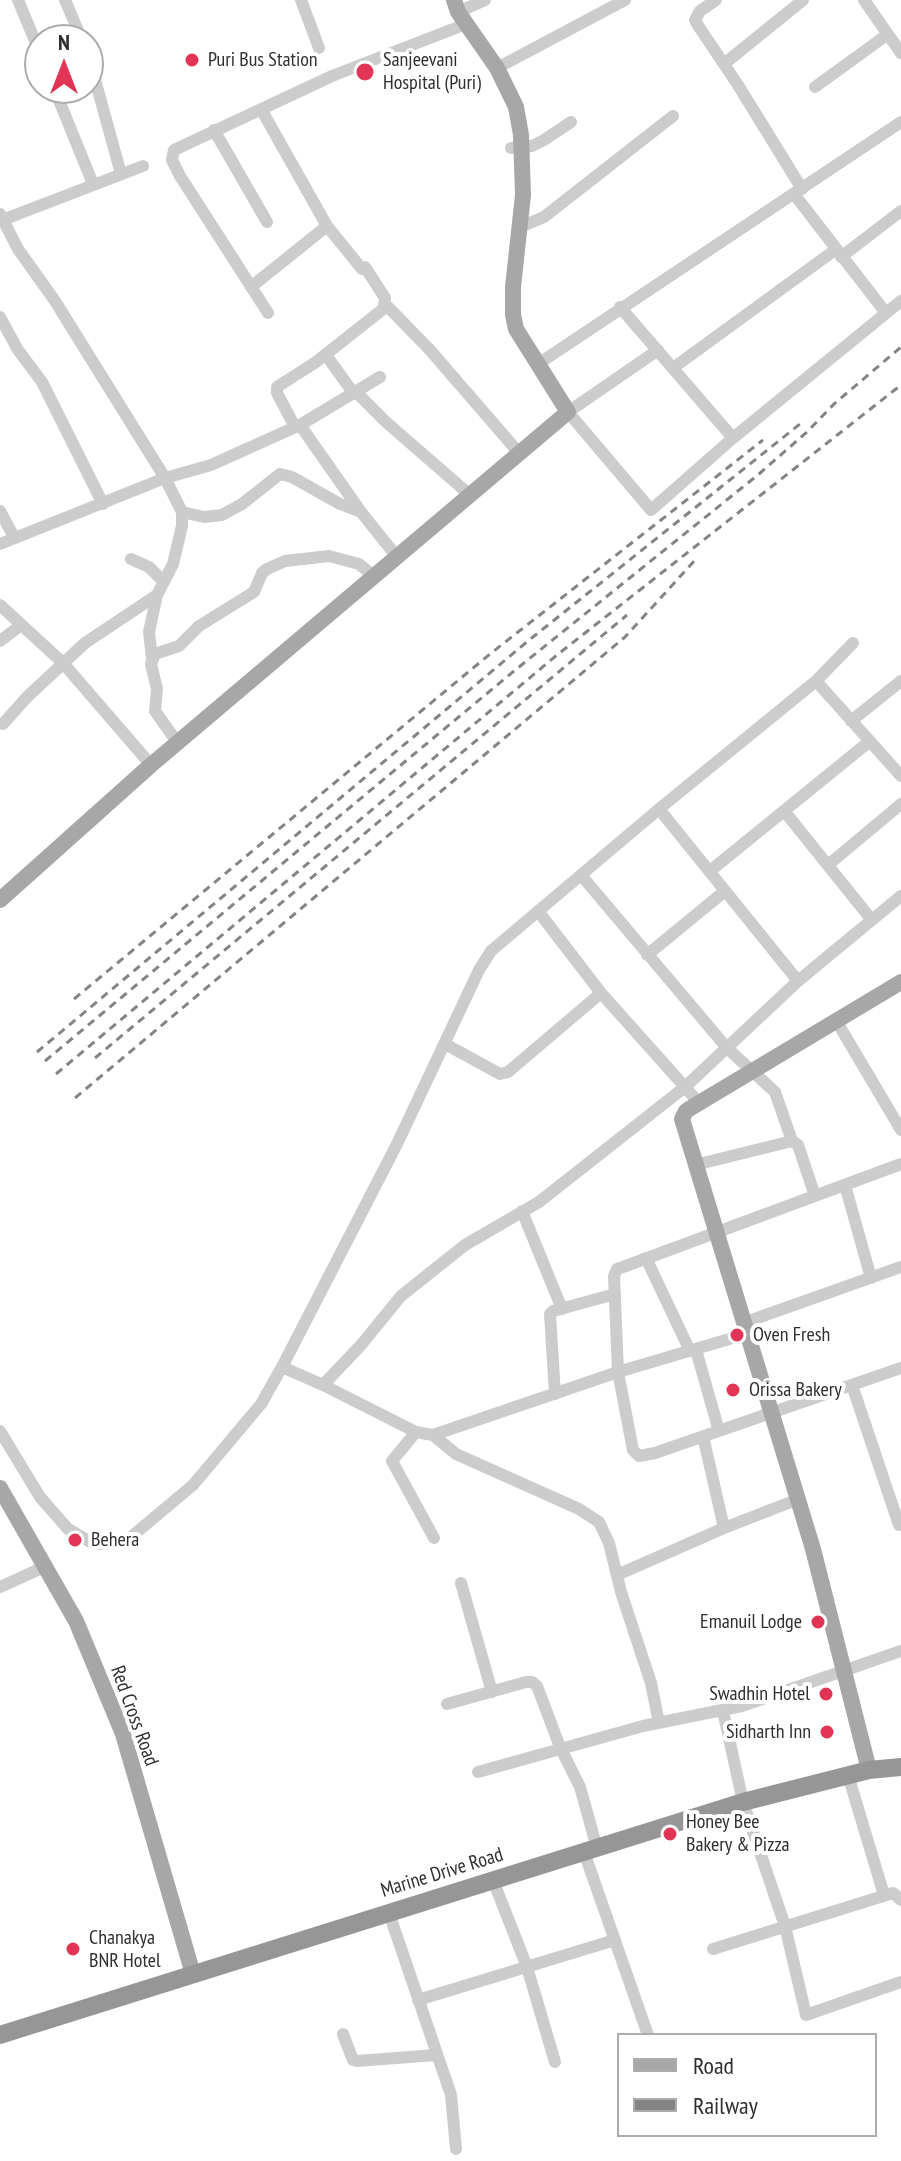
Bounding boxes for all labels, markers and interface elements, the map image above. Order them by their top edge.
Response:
north arrow [24,24,104,104]
text: N [58,28,70,56]
place label: Puri Bus Station [208,48,318,72]
place label: Sanjeevani Hospital (Puri) [383,48,481,95]
marker: Puri Bus Station [183,51,201,69]
marker: Sanjeevani Hospital (Puri) [354,61,376,83]
place label: Oven Fresh [753,1323,830,1347]
marker: Oven Fresh [728,1326,746,1344]
place label: Orissa Bakery [749,1378,842,1402]
marker: Orissa Bakery [724,1381,742,1399]
place label: Behera [91,1528,139,1552]
marker: Behera [66,1531,84,1549]
place label: Emanuil Lodge [700,1610,802,1634]
marker: Emanuil Lodge [809,1613,827,1631]
street label: Red Cross Road [105,1663,163,1769]
place label: Swadhin Hotel [709,1682,810,1706]
marker: Swadhin Hotel [817,1685,835,1703]
place label: Sidharth Inn [726,1720,811,1744]
marker: Sidharth Inn [818,1723,836,1741]
place label: Honey Bee Bakery & Pizza [686,1810,790,1857]
marker: Honey Bee Bakery & Pizza [661,1825,679,1843]
street label: Marine Drive Road [378,1843,506,1903]
place label: Chanakya BNR Hotel [89,1926,161,1973]
marker: Chanakya BNR Hotel [64,1940,82,1958]
legend [617,2033,877,2137]
text: Road [693,2050,734,2081]
text: Railway [693,2090,758,2121]

